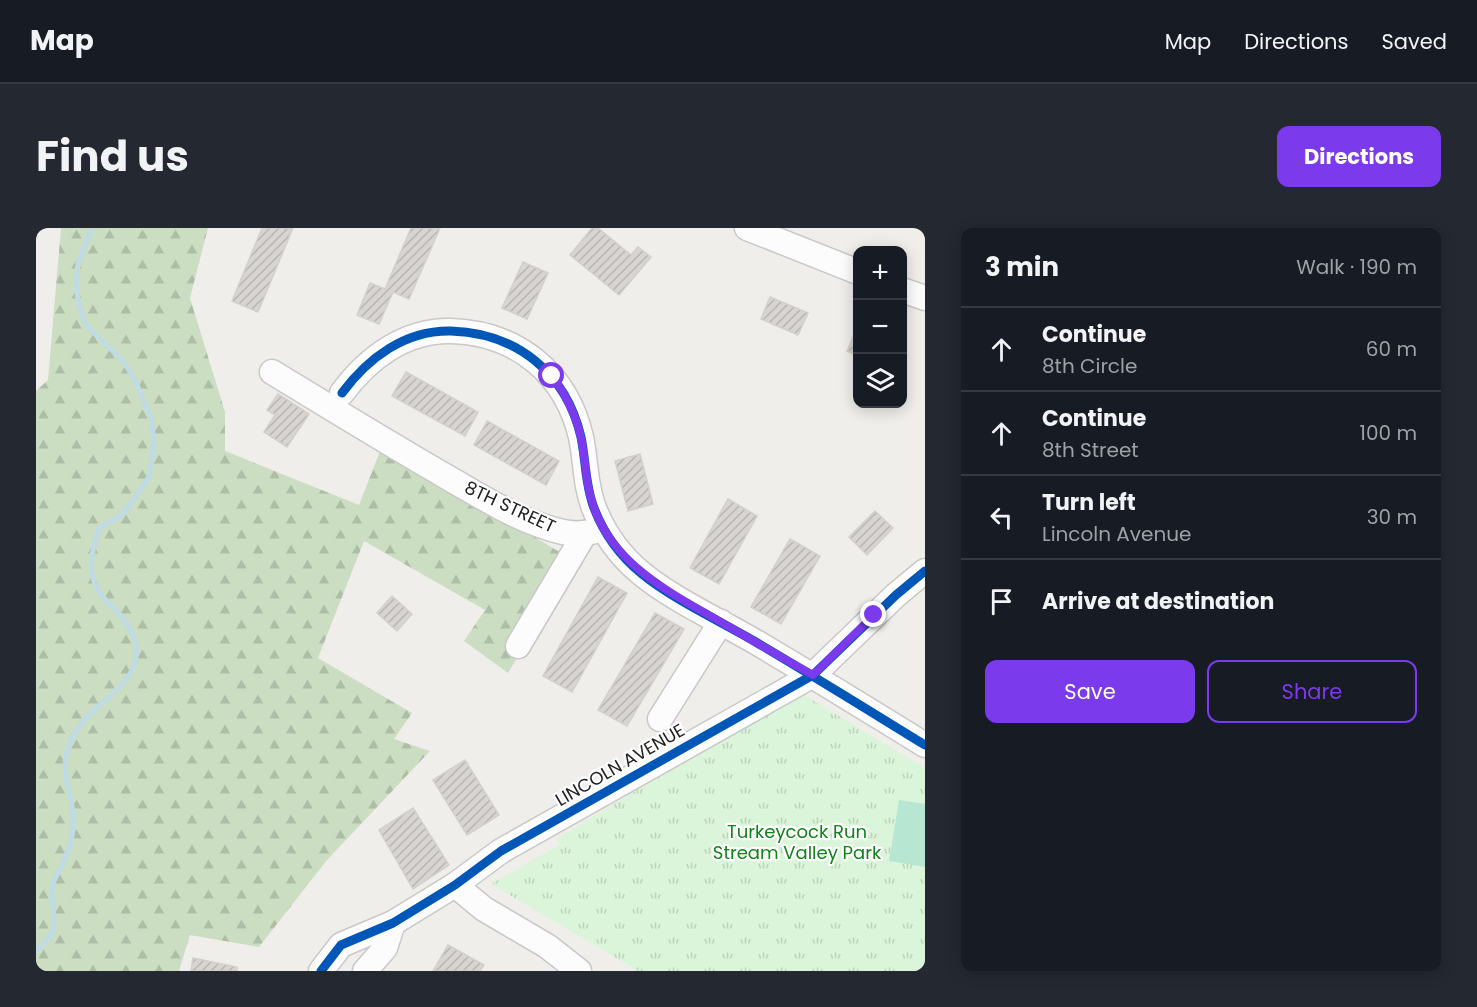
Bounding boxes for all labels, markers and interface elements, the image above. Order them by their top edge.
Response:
text: Map [30,21,94,60]
text: Map [1165,27,1211,56]
text: Directions [1244,27,1348,56]
text: Saved [1381,27,1447,56]
button: Directions [1277,126,1441,187]
text: Find us [36,127,189,186]
map controls [853,246,907,408]
button: + [853,246,907,300]
text: 3 min [985,249,1059,285]
text: Walk · 190 m [1296,253,1417,281]
button: − [853,300,907,354]
text: Continue [1042,319,1146,350]
icon: ahead [985,333,1018,366]
text: 60 m [1366,335,1417,363]
text: 8th Circle [1042,352,1137,380]
button: layers [853,354,907,408]
route start [538,362,564,388]
text: Continue [1042,403,1146,434]
icon: ahead [985,417,1018,450]
text: 100 m [1360,419,1417,447]
text: 8th Street [1042,436,1139,464]
street label: 8TH STREET [461,475,560,539]
text: Turn left [1042,487,1136,518]
icon: left [985,501,1018,534]
text: 30 m [1367,503,1417,531]
text: Lincoln Avenue [1042,520,1191,548]
icon: arrive [985,585,1018,618]
text: Arrive at destination [1042,586,1274,617]
route end [860,601,886,627]
button: Save [985,660,1195,723]
button: Share [1207,660,1417,723]
street label: LINCOLN AVENUE [550,717,689,812]
park label: Turkeycock Run Stream Valley Park [713,819,882,865]

